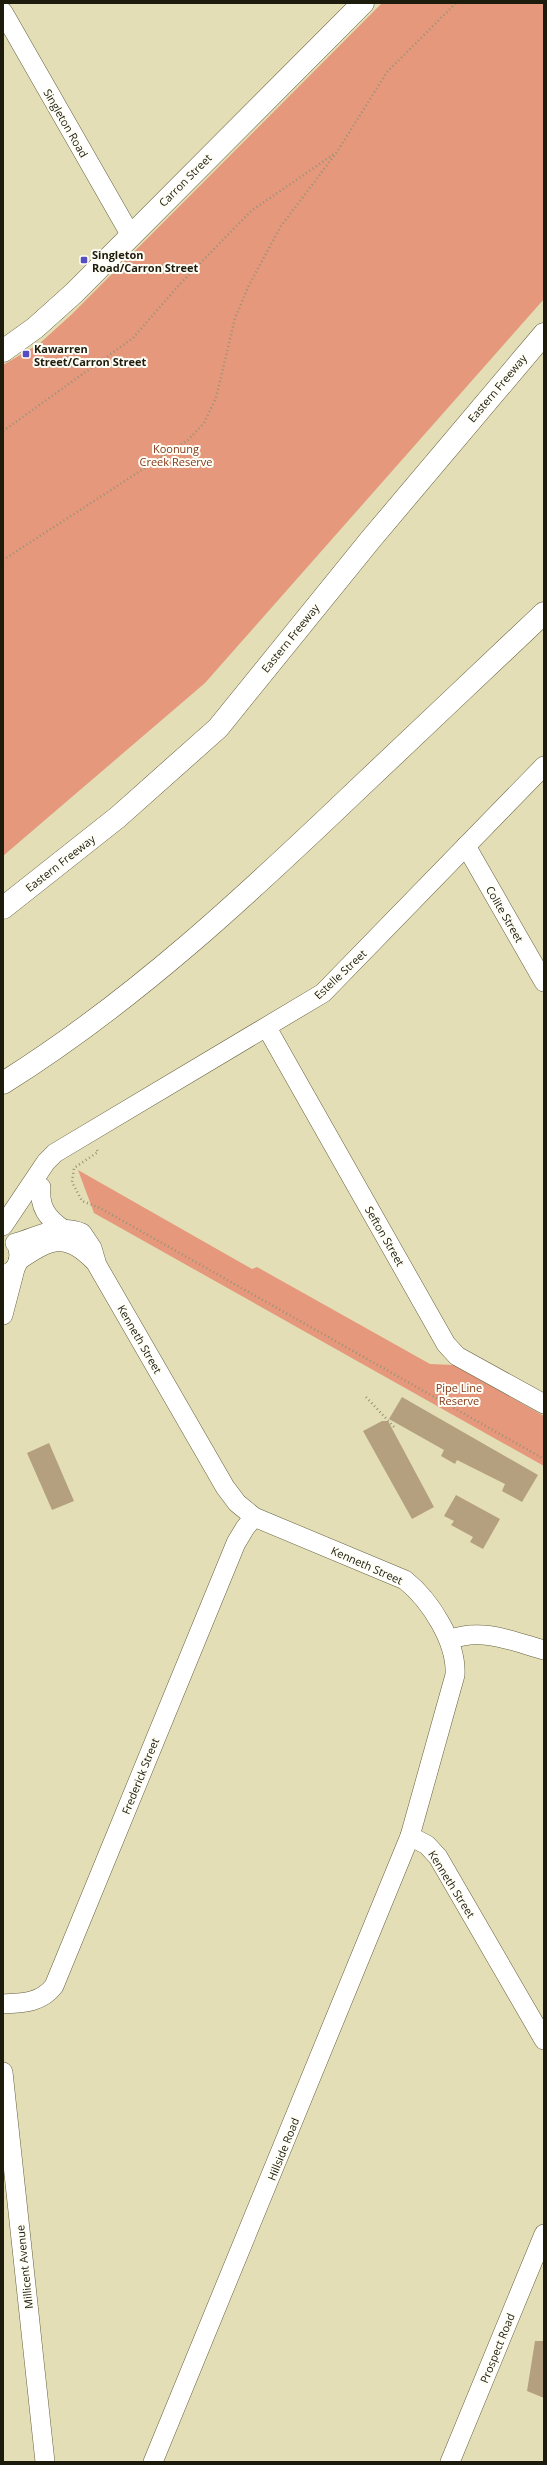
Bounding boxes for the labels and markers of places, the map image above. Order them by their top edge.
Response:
place label: Singleton Road/Carron Street [92,247,199,275]
marker: Singleton Road/Carron Street [79,255,89,265]
place label: Kawarren Street/Carron Street [34,341,147,369]
marker: Kawarren Street/Carron Street [21,349,31,359]

